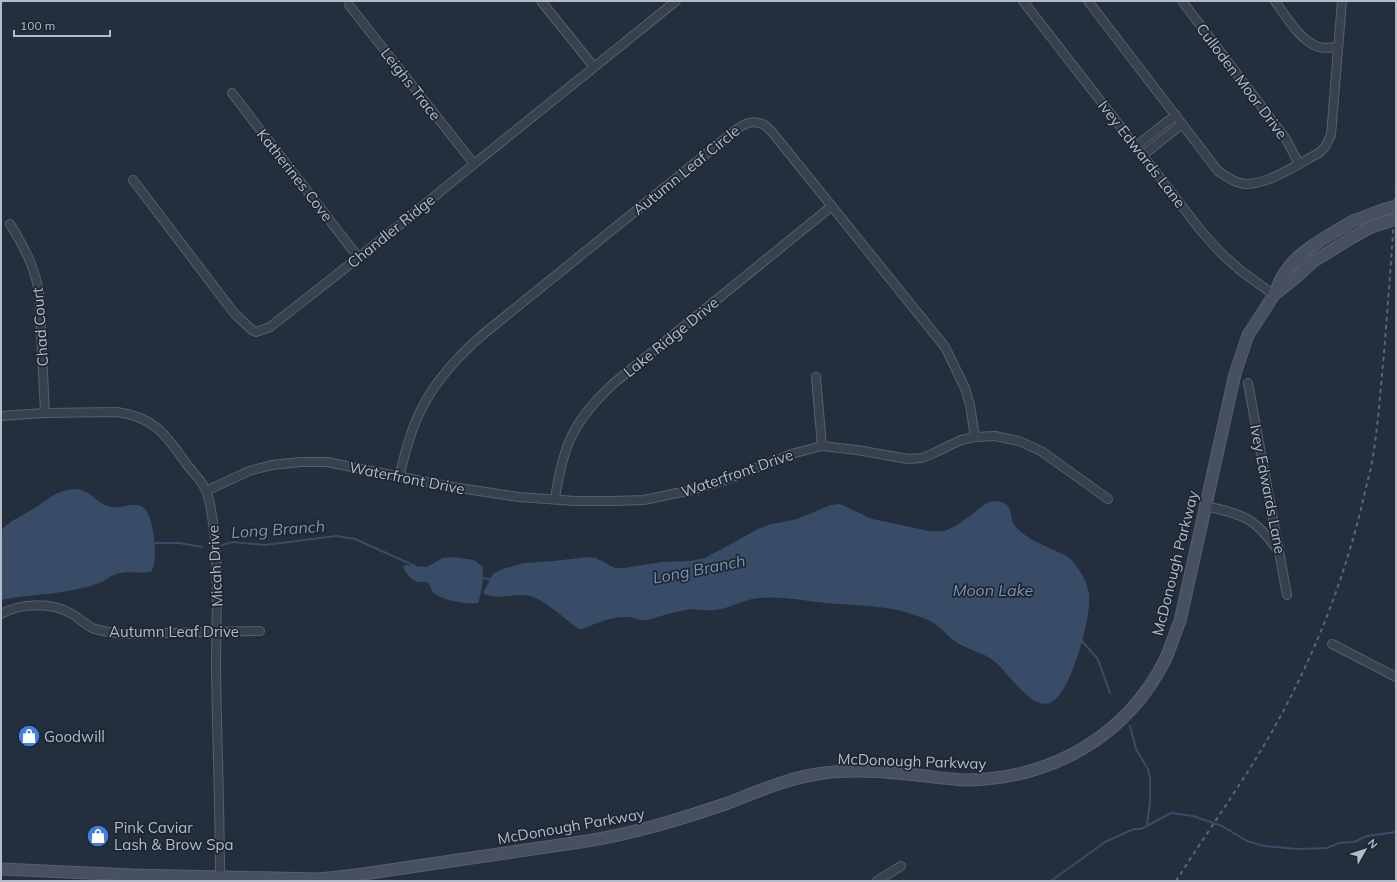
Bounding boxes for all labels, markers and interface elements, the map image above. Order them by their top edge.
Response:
scale bar [14,12,110,38]
text: 100 m [20,18,55,33]
street label: Culloden Moor Drive [1192,19,1292,143]
street label: Leighs Trace [377,44,445,124]
street label: Ivey Edwards Lane [1094,96,1190,212]
street label: Autumn Leaf Circle [629,121,743,219]
street label: Katherines Cove [253,125,337,225]
street label: Chandler Ridge [343,190,439,272]
street label: Chad Court [28,287,52,367]
street label: Lake Ridge Drive [620,293,722,381]
street label: Ivey Edwards Lane [1246,423,1290,555]
street label: Waterfront Drive [679,445,795,501]
street label: Waterfront Drive [348,457,466,499]
street label: McDonough Parkway [1148,488,1202,638]
water label: Long Branch [230,516,326,542]
street label: Micah Drive [203,525,227,607]
water label: Long Branch [651,550,747,588]
water label: Moon Lake [953,580,1034,600]
street label: Autumn Leaf Drive [109,622,239,641]
shop icon: Goodwill [16,723,42,749]
place label: Goodwill [44,727,105,746]
street label: McDonough Parkway [837,749,987,773]
street label: McDonough Parkway [496,804,646,848]
place label: Pink Caviar Lash & Brow Spa [114,818,234,854]
shop icon: Pink Caviar Lash & Brow Spa [85,823,111,849]
north arrow [1345,830,1385,870]
text: N [1365,836,1381,851]

